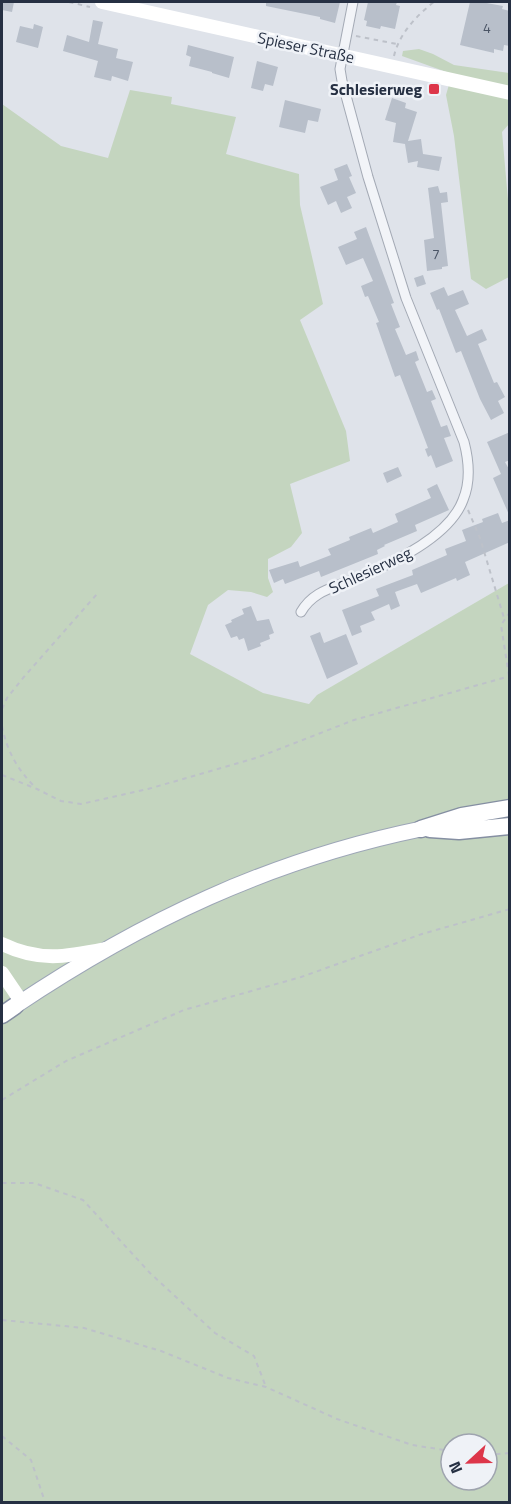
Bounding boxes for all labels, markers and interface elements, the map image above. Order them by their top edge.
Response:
house number: 4 [483,17,491,38]
street label: Spieser Straße [255,25,357,69]
place label: Schlesierweg [330,77,422,101]
marker: Schlesierweg [427,82,441,96]
house number: 7 [432,243,440,264]
street label: Schlesierweg [325,540,415,600]
north arrow [439,1432,499,1492]
text: N [442,1458,468,1477]

